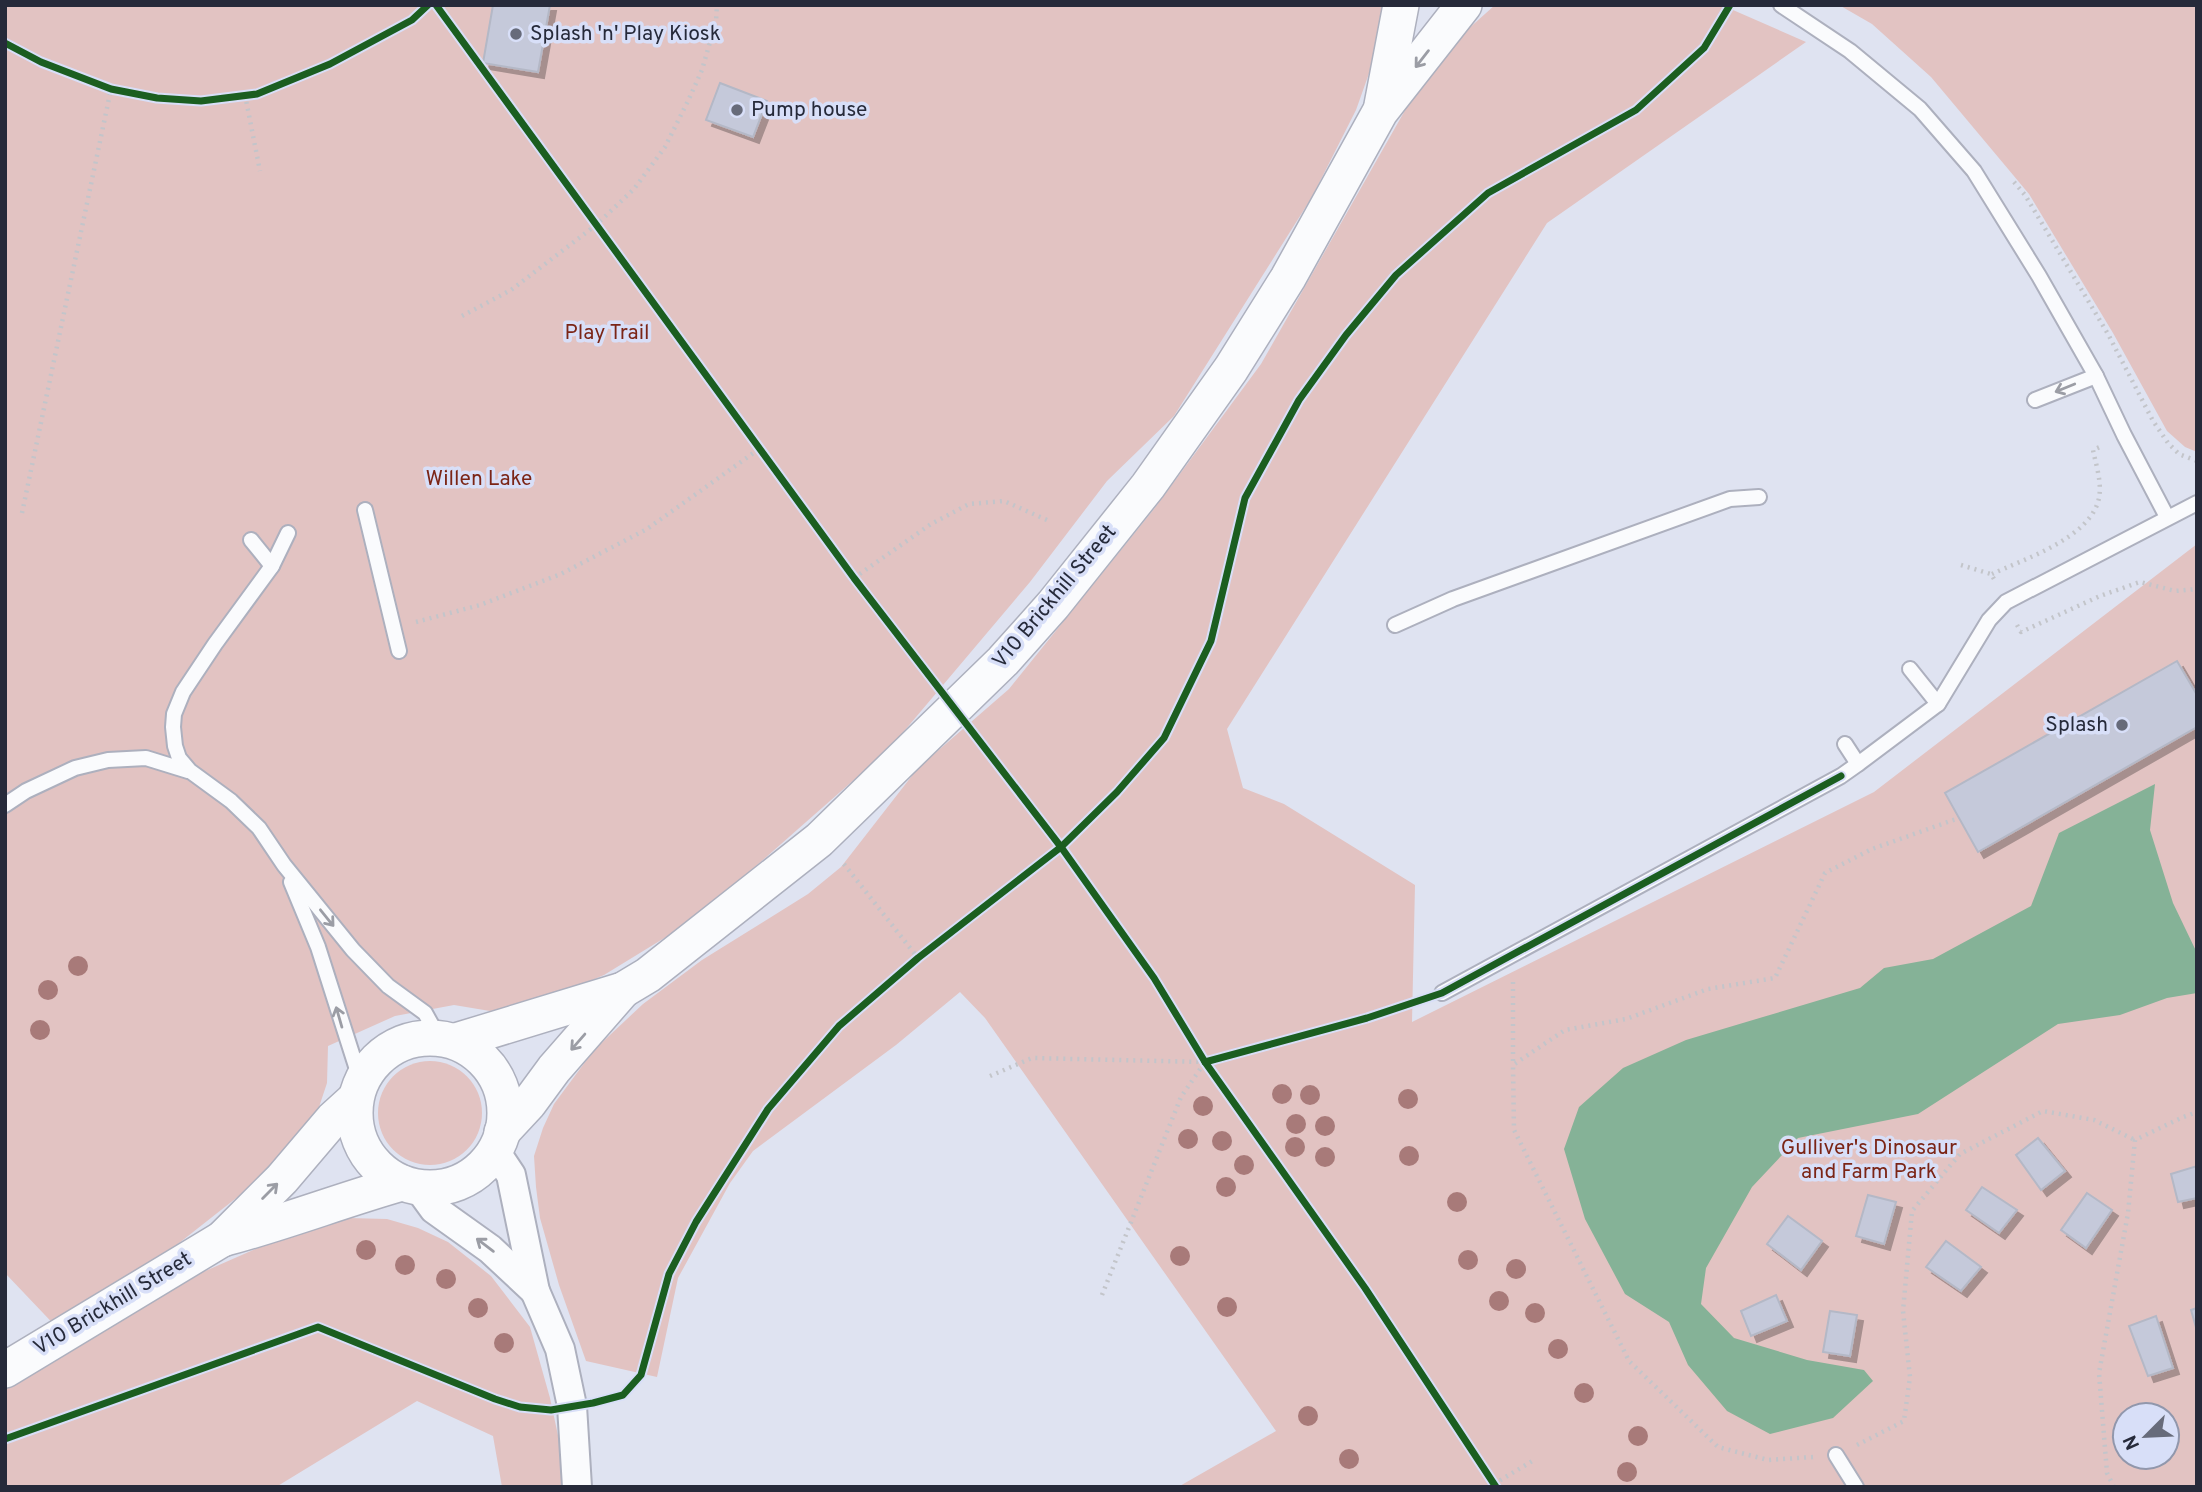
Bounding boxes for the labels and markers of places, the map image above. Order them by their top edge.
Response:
place label: Splash 'n' Play Kiosk [530,21,721,48]
marker: Splash 'n' Play Kiosk [508,26,524,42]
place label: Pump house [751,97,867,124]
marker: Pump house [729,102,745,118]
place label: Splash [2045,712,2108,739]
marker: Splash [2114,717,2130,733]

